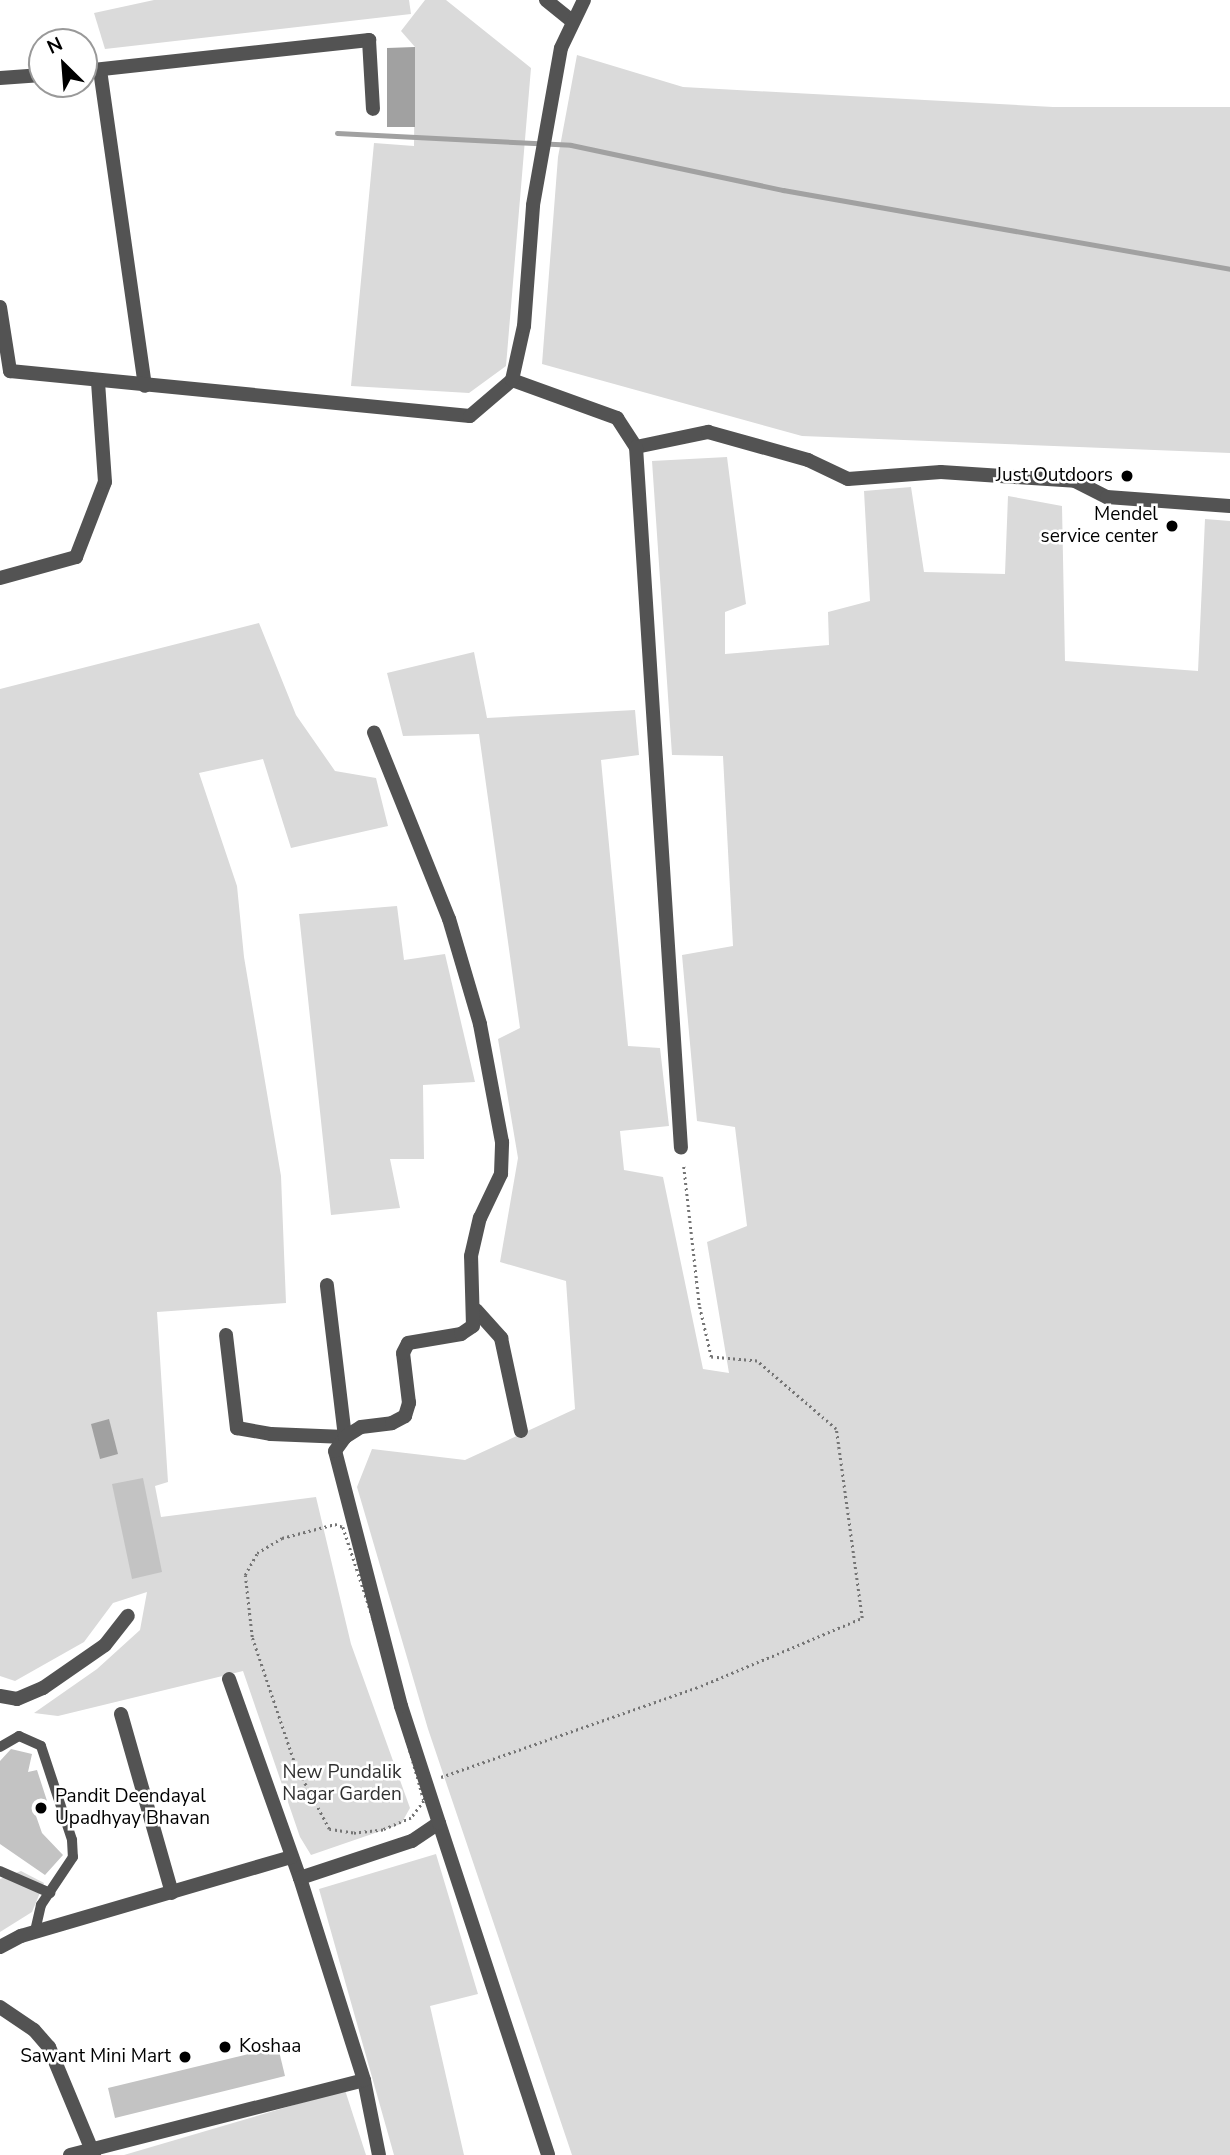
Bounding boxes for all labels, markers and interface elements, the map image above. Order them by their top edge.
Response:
north arrow [28,28,98,98]
text: N [43,31,67,61]
place label: Just Outdoors [996,465,1113,487]
marker: Just Outdoors [1119,468,1135,484]
place label: Mendel service center [1041,504,1158,548]
marker: Mendel service center [1164,518,1180,534]
park label: New Pundalik Nagar Garden [282,1762,402,1806]
place label: Pandit Deendayal Upadhyay Bhavan [55,1786,210,1830]
marker: Pandit Deendayal Upadhyay Bhavan [33,1800,49,1816]
place label: Koshaa [239,2036,301,2058]
marker: Koshaa [217,2039,233,2055]
place label: Sawant Mini Mart [20,2046,171,2068]
marker: Sawant Mini Mart [177,2049,193,2065]

